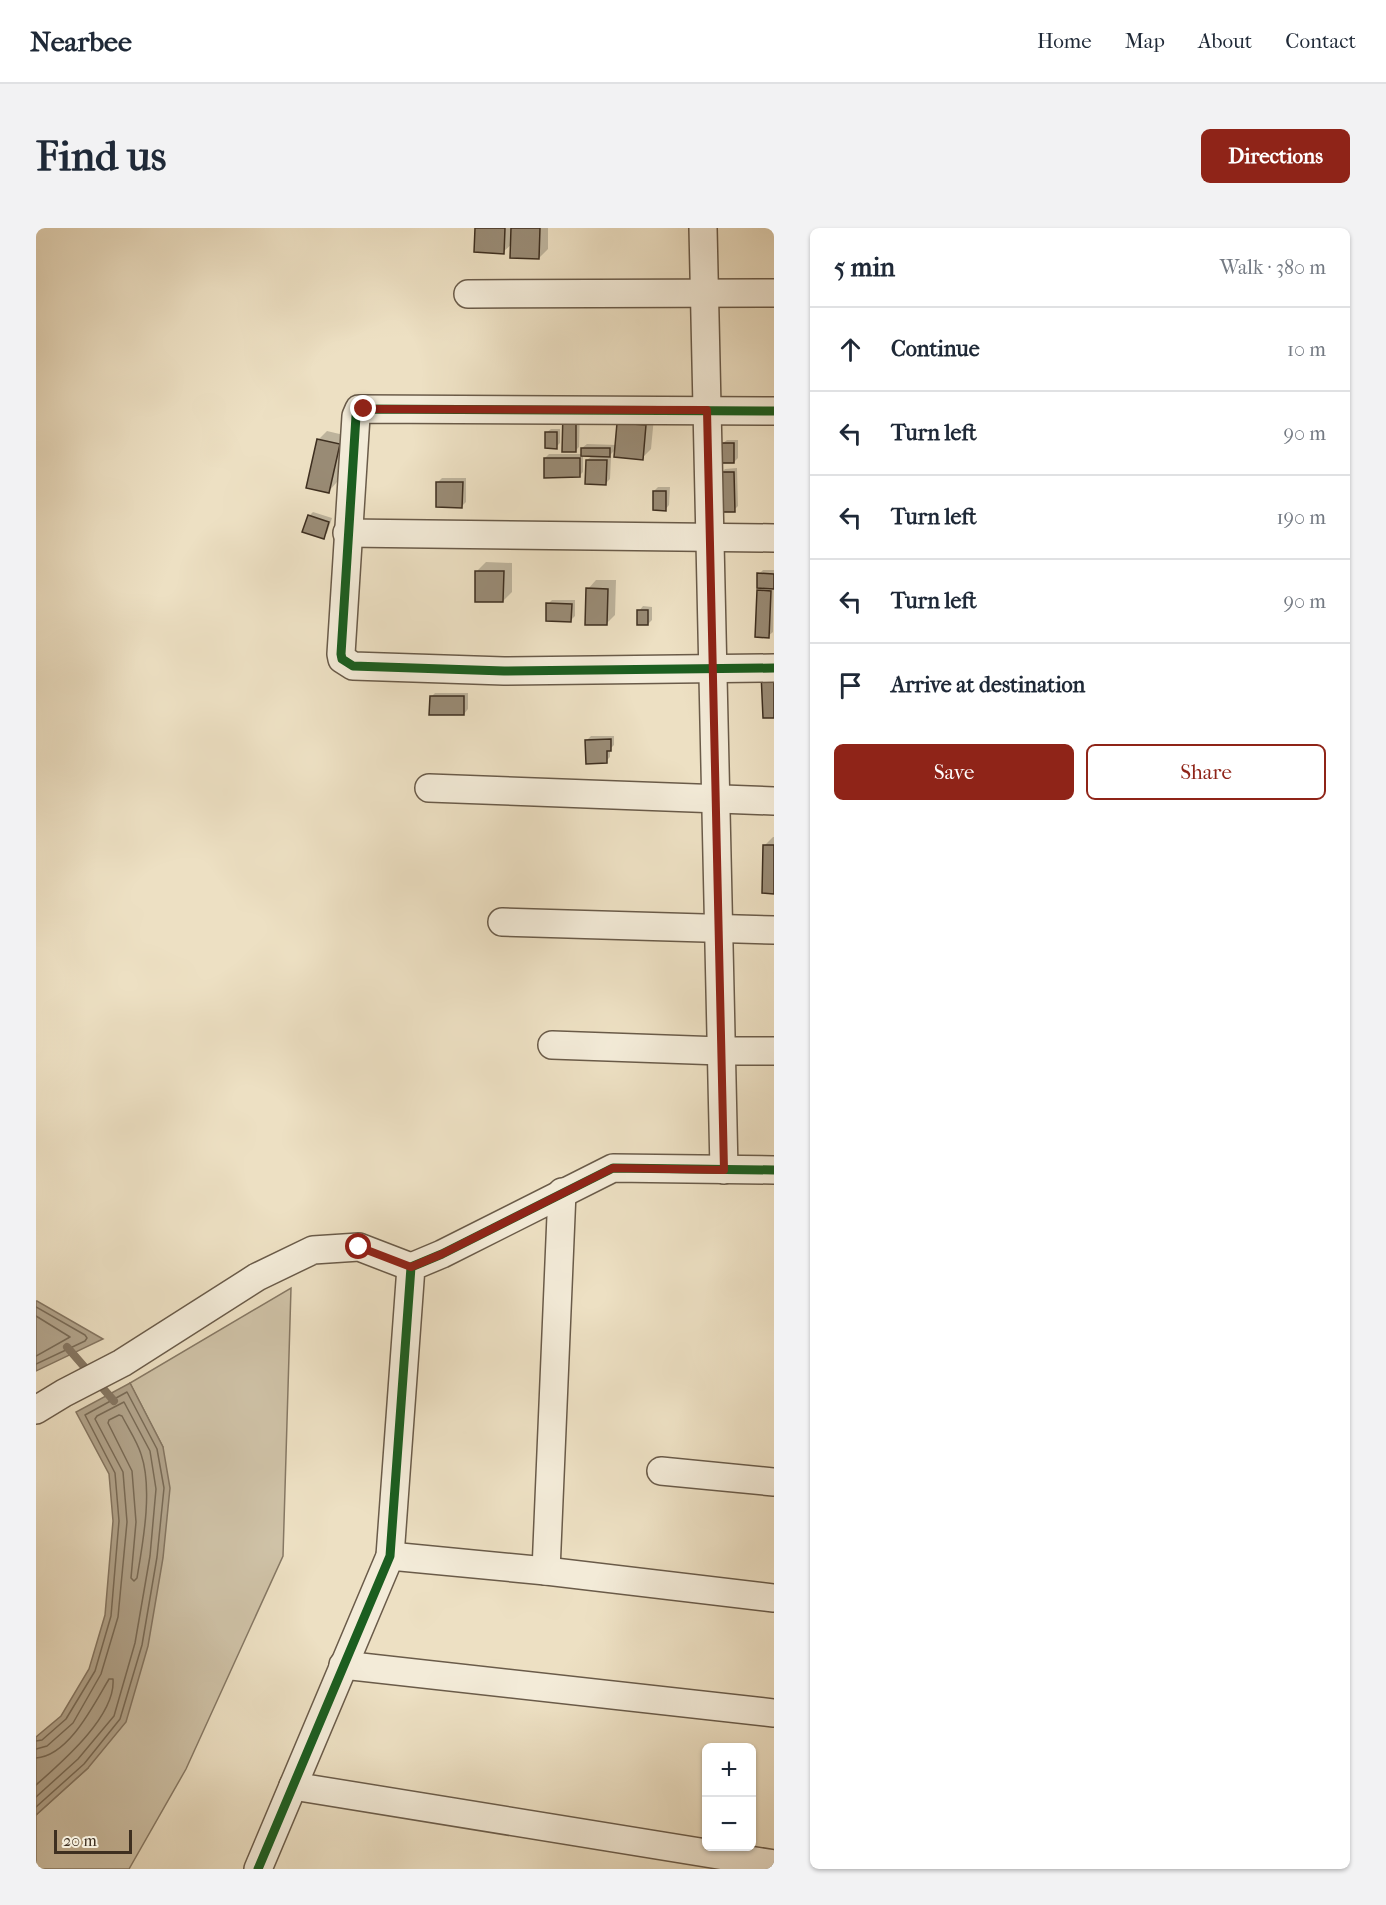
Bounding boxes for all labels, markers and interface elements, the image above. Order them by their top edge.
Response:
text: Nearbee [30,25,132,58]
text: Home [1037,29,1092,53]
text: Map [1125,29,1165,53]
text: About [1198,29,1252,53]
text: Contact [1285,29,1356,53]
button: Directions [1201,129,1350,183]
text: Find us [36,132,166,181]
text: 5 min [834,252,895,283]
text: Walk · 380 m [1220,256,1326,279]
icon: ahead [834,333,867,366]
text: Continue [891,336,980,362]
text: 10 m [1287,338,1326,361]
route end [350,395,376,421]
icon: left [834,417,867,450]
text: Turn left [891,420,977,446]
text: 90 m [1284,422,1326,445]
icon: left [834,501,867,534]
text: Turn left [891,504,977,530]
text: 190 m [1276,506,1326,529]
icon: left [834,585,867,618]
text: Turn left [891,588,977,614]
text: 90 m [1284,590,1326,613]
icon: arrive [834,669,867,702]
text: Arrive at destination [891,672,1085,698]
button: Save [834,744,1074,800]
button: Share [1086,744,1326,800]
route start [345,1233,371,1259]
map controls [702,1743,756,1851]
button: + [702,1743,756,1797]
button: − [702,1797,756,1851]
scale bar [54,1827,132,1854]
text: 20 m [63,1831,97,1850]

